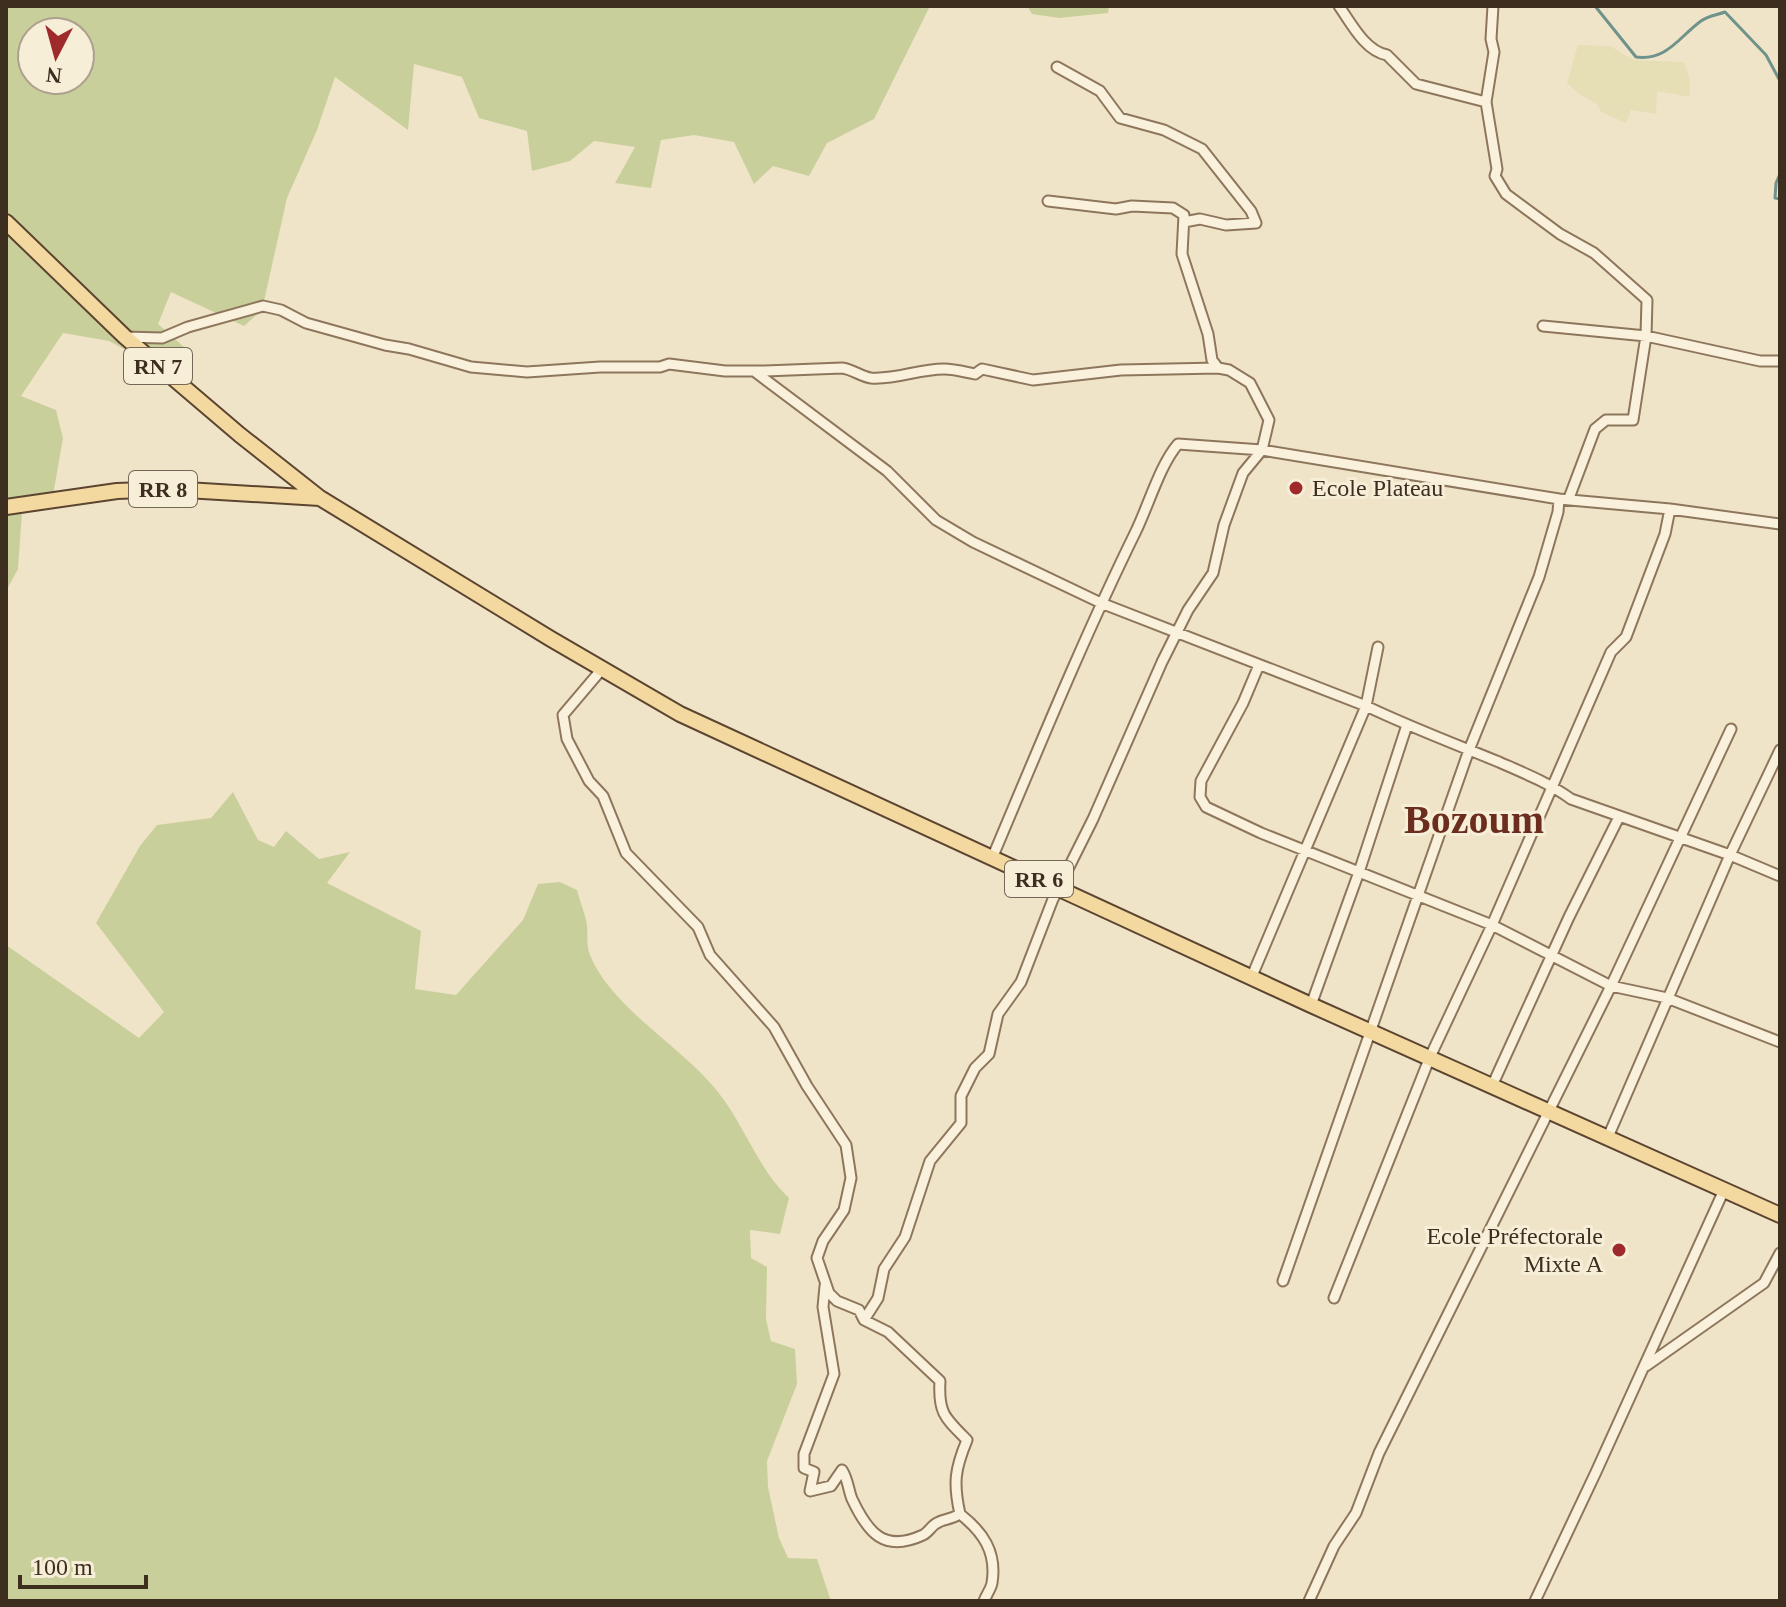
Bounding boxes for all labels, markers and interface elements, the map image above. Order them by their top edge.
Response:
north arrow [16,16,96,96]
text: N [45,62,63,89]
road number: RN 7 [124,348,192,384]
road number: RR 8 [129,471,197,507]
place label: Ecole Plateau [1312,475,1443,501]
marker: Ecole Plateau [1287,479,1305,497]
district label: Bozoum [1404,797,1544,842]
road number: RR 6 [1005,861,1073,897]
place label: Ecole Préfectorale Mixte A [1426,1223,1604,1277]
marker: Ecole Préfectorale Mixte A [1610,1241,1628,1259]
scale bar [20,1539,146,1589]
text: 100 m [32,1554,93,1580]

